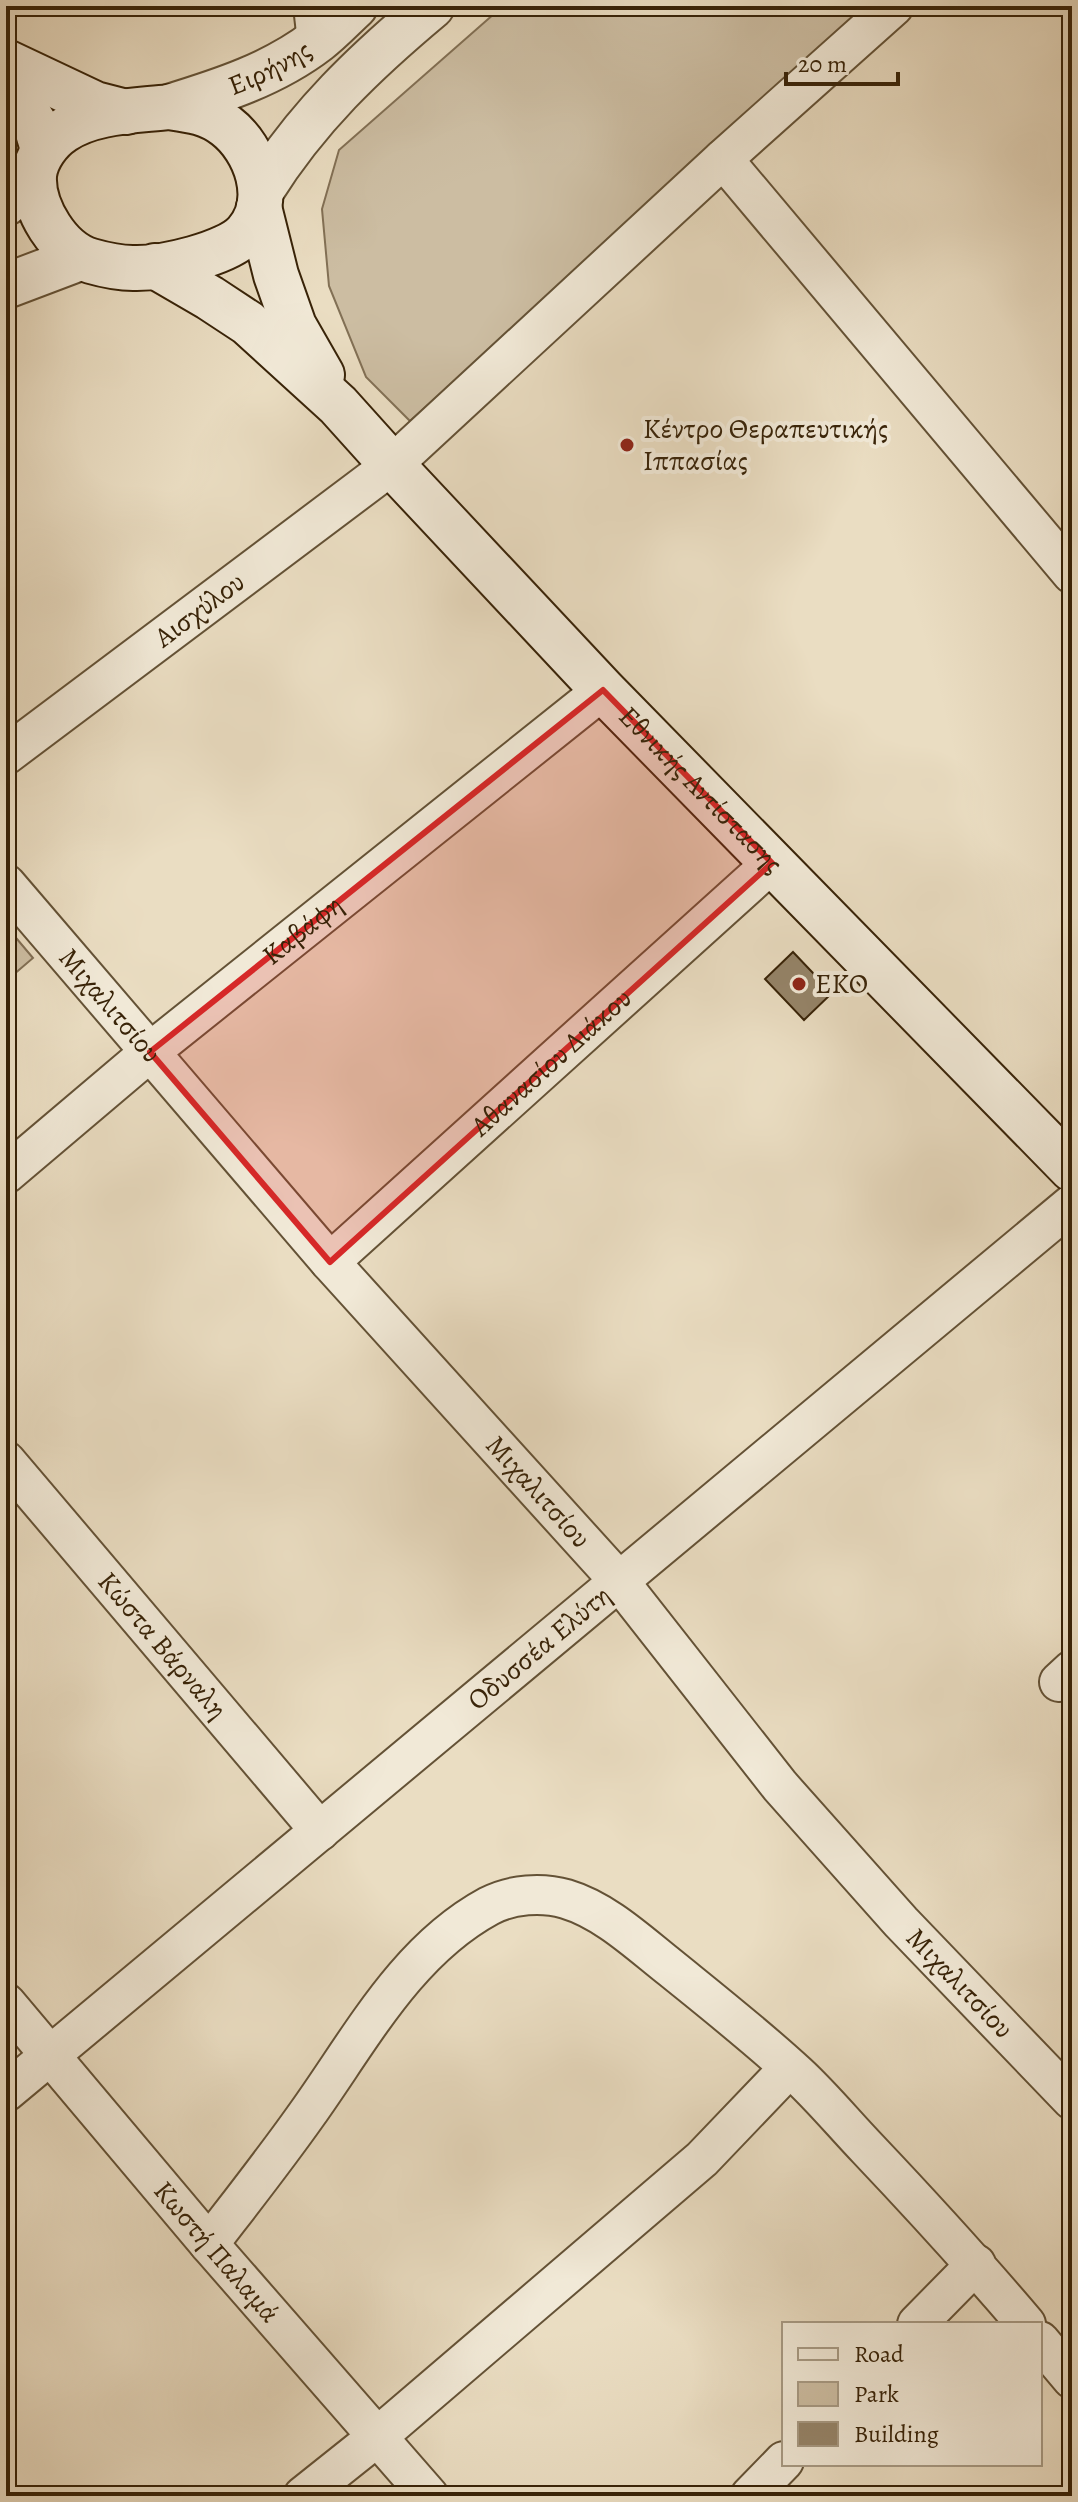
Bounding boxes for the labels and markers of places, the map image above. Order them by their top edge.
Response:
place label: Κέντρο Θεραπευτικής Ιππασίας [643,410,888,480]
marker: Κέντρο Θεραπευτικής Ιππασίας [618,436,636,454]
place label: EKO [815,965,868,1003]
marker: EKO [790,975,808,993]

